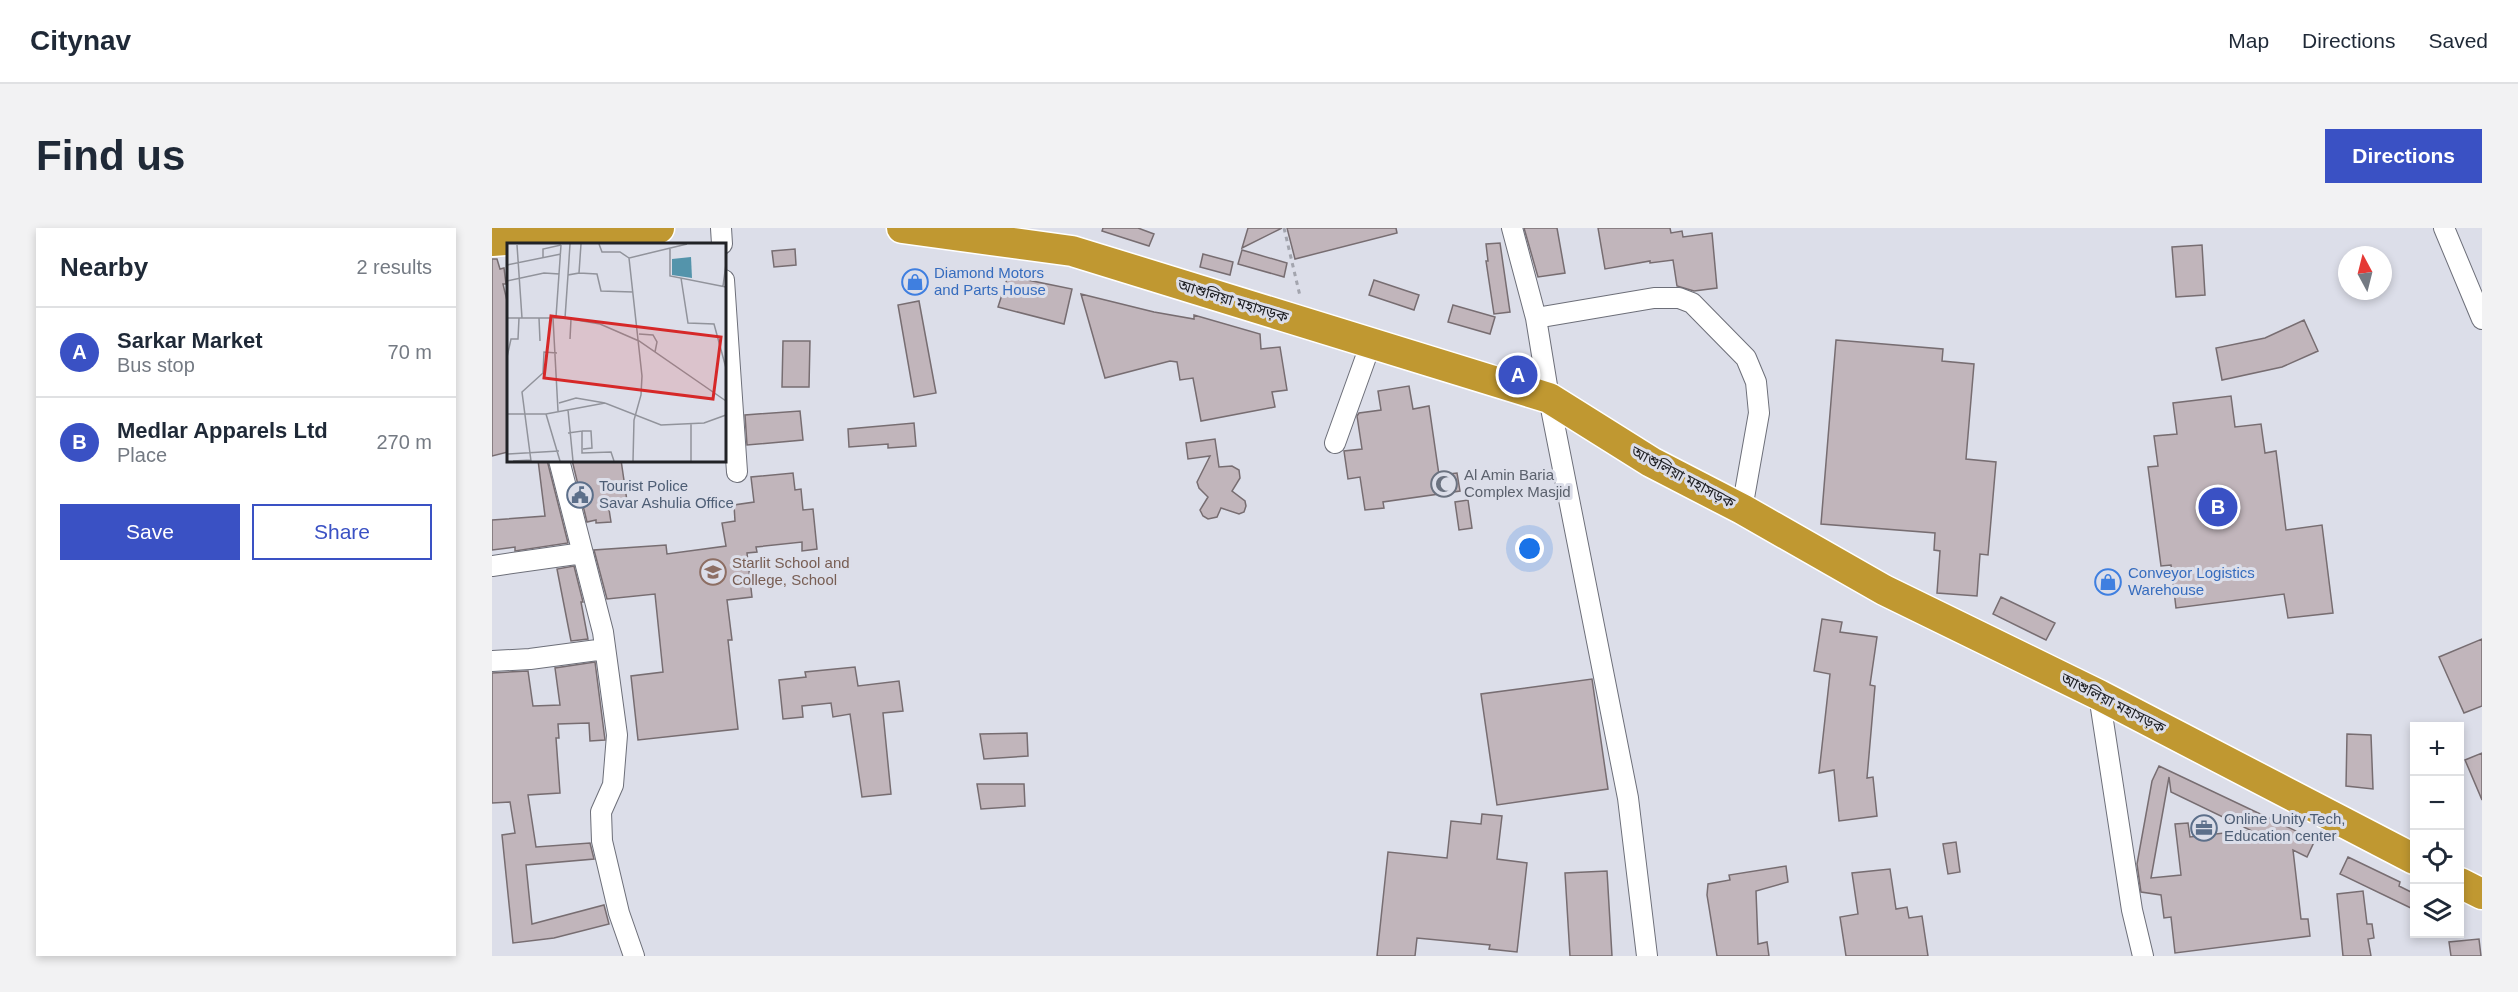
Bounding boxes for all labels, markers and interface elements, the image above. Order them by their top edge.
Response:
text: Citynav [30,25,131,56]
text: Map [2228,29,2269,52]
text: Directions [2302,29,2395,52]
text: Saved [2428,29,2488,52]
button: Directions [2325,129,2482,183]
text: Find us [36,132,185,179]
inset map [507,243,726,462]
north arrow [2338,246,2392,300]
text: Nearby [60,252,148,282]
text: 2 results [356,256,432,278]
place label: Diamond Motors and Parts House [934,264,1046,298]
shop icon: Diamond Motors and Parts House [900,267,930,297]
street label: আশুলিয়া মহাসড়ক [1175,275,1291,326]
text: Sarkar Market [117,328,263,353]
text: A [72,341,87,363]
text: 70 m [388,341,432,363]
pin: A [1498,352,1538,398]
text: Bus stop [117,354,195,376]
text: Medlar Apparels Ltd [117,418,328,443]
text: B [72,431,87,453]
text: 270 m [376,431,432,453]
street label: আশুলিয়া মহাসড়ক [1628,442,1739,511]
text: Place [117,444,167,466]
place label: Al Amin Baria Complex Masjid [1464,466,1571,500]
mosque icon: Al Amin Baria Complex Masjid [1429,469,1459,499]
place label: Tourist Police Savar Ashulia Office [599,477,734,511]
public building icon: Tourist Police Savar Ashulia Office [565,480,595,510]
pin: B [2198,484,2238,530]
button: Save [60,504,240,560]
button: Share [252,504,432,560]
your location [1515,534,1544,563]
place label: Starlit School and College, School [732,554,850,588]
school or university icon: Starlit School and College, School [698,557,728,587]
place label: Conveyor Logistics Warehouse [2128,564,2255,598]
shop icon: Conveyor Logistics Warehouse [2093,567,2123,597]
street label: আশুলিয়া মহাসড়ক [2057,669,2169,737]
map controls [2410,722,2464,938]
button: + [2410,722,2464,776]
button: − [2410,776,2464,830]
place label: Online Unity Tech, Education center [2224,810,2345,844]
office icon: Online Unity Tech, Education center [2189,813,2219,843]
button: locate [2410,830,2464,884]
button: layers [2410,884,2464,938]

